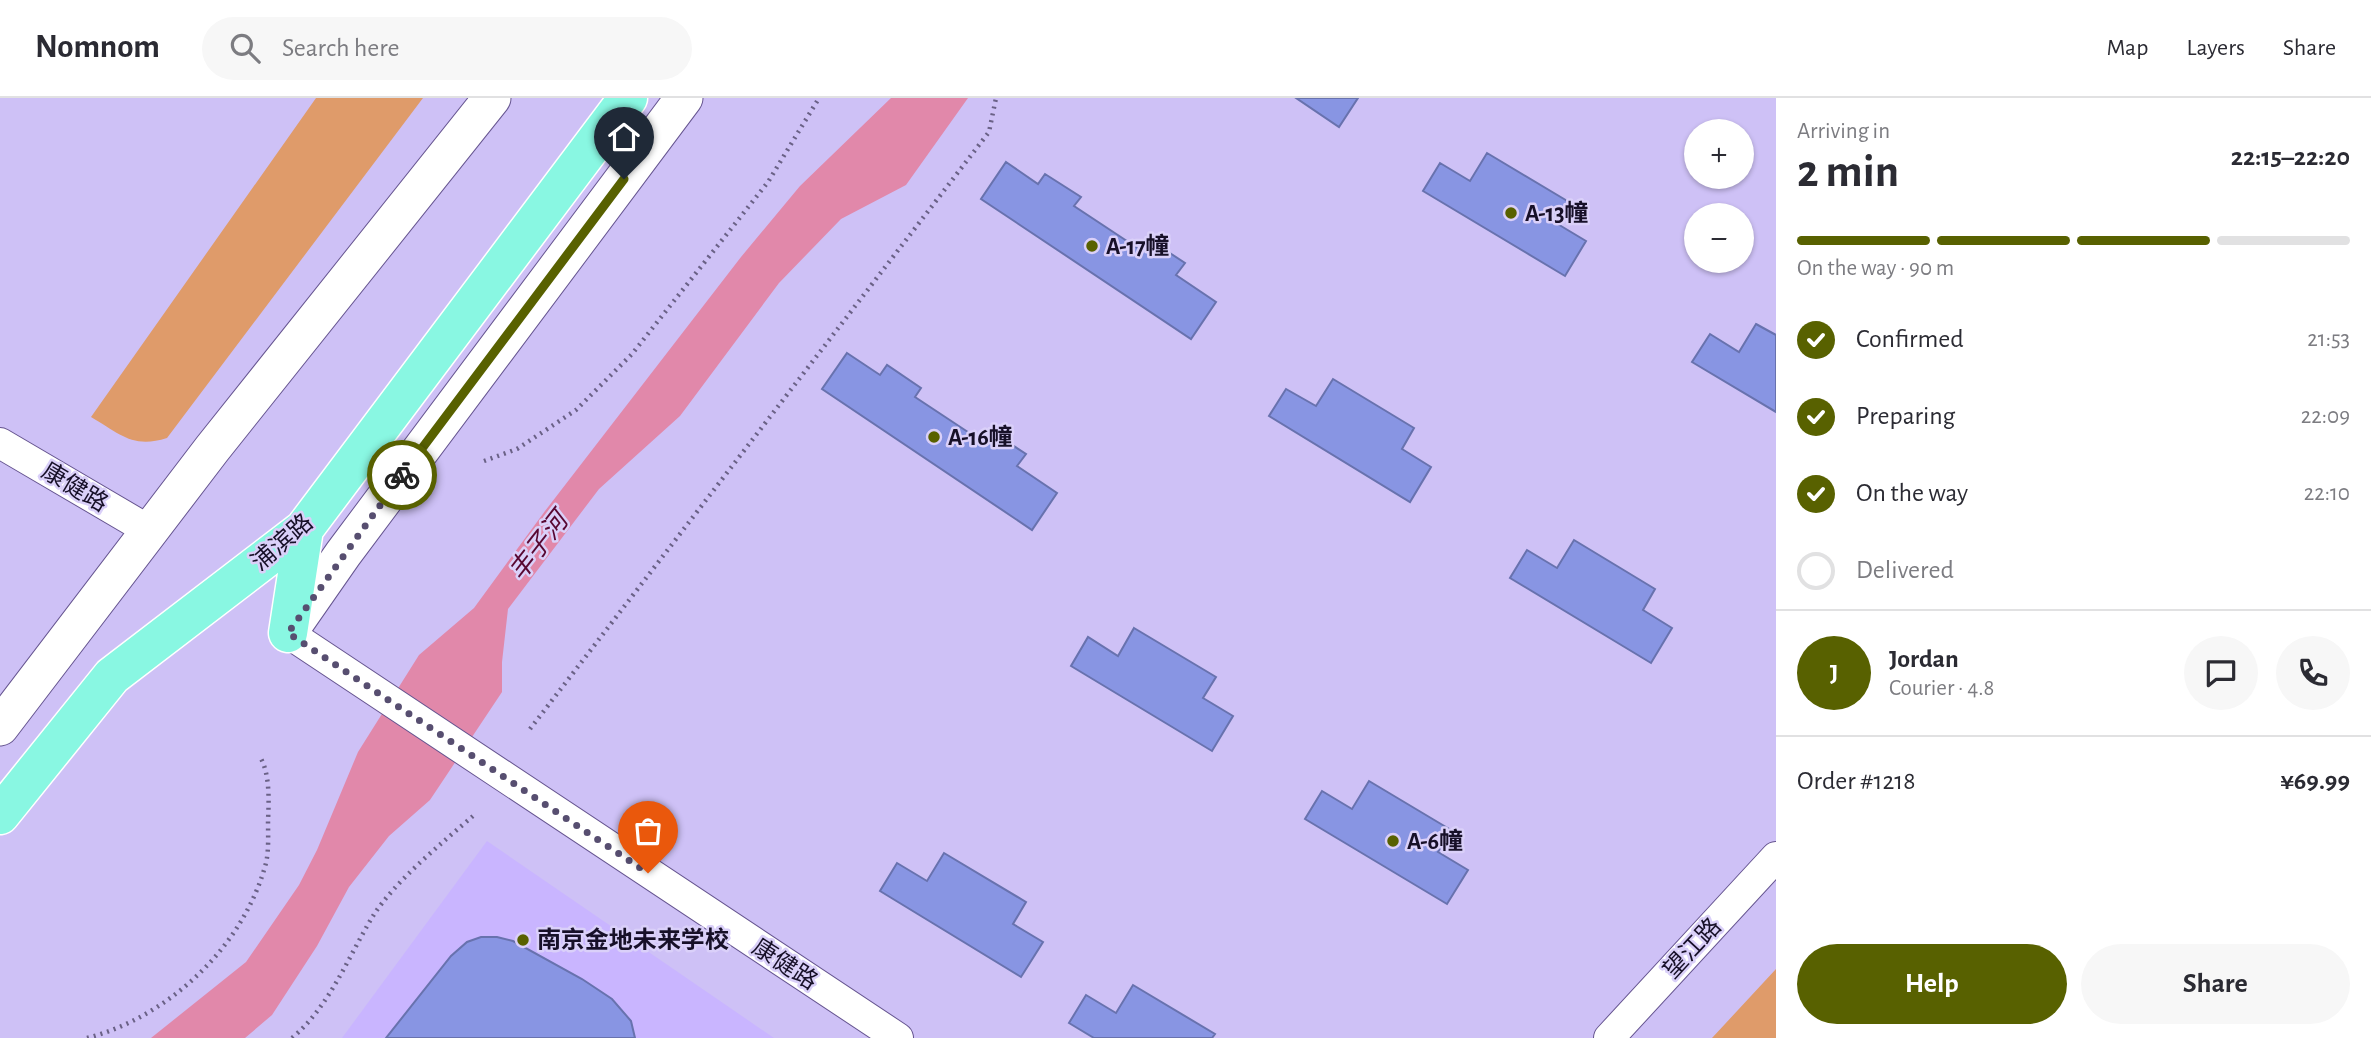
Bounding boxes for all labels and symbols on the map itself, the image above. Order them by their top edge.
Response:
pin [594,107,654,179]
place label: A-13幢 [1525,200,1589,226]
marker: A-13幢 [1503,205,1519,221]
place label: A-17幢 [1106,233,1170,259]
marker: A-17幢 [1084,238,1100,254]
place label: A-16幢 [948,424,1013,450]
marker: A-16幢 [926,429,942,445]
courier [367,440,437,510]
street label: 康健路 [37,457,113,517]
water label: 丰子河 [504,503,576,585]
street label: 浦滨路 [246,509,318,575]
pin [618,801,678,873]
place label: A-6幢 [1407,828,1463,854]
marker: A-6幢 [1385,833,1401,849]
street label: 望江路 [1658,913,1726,983]
place label: 南京金地未来学校 [537,927,729,953]
marker: 南京金地未来学校 [515,932,531,948]
street label: 康健路 [748,933,822,995]

